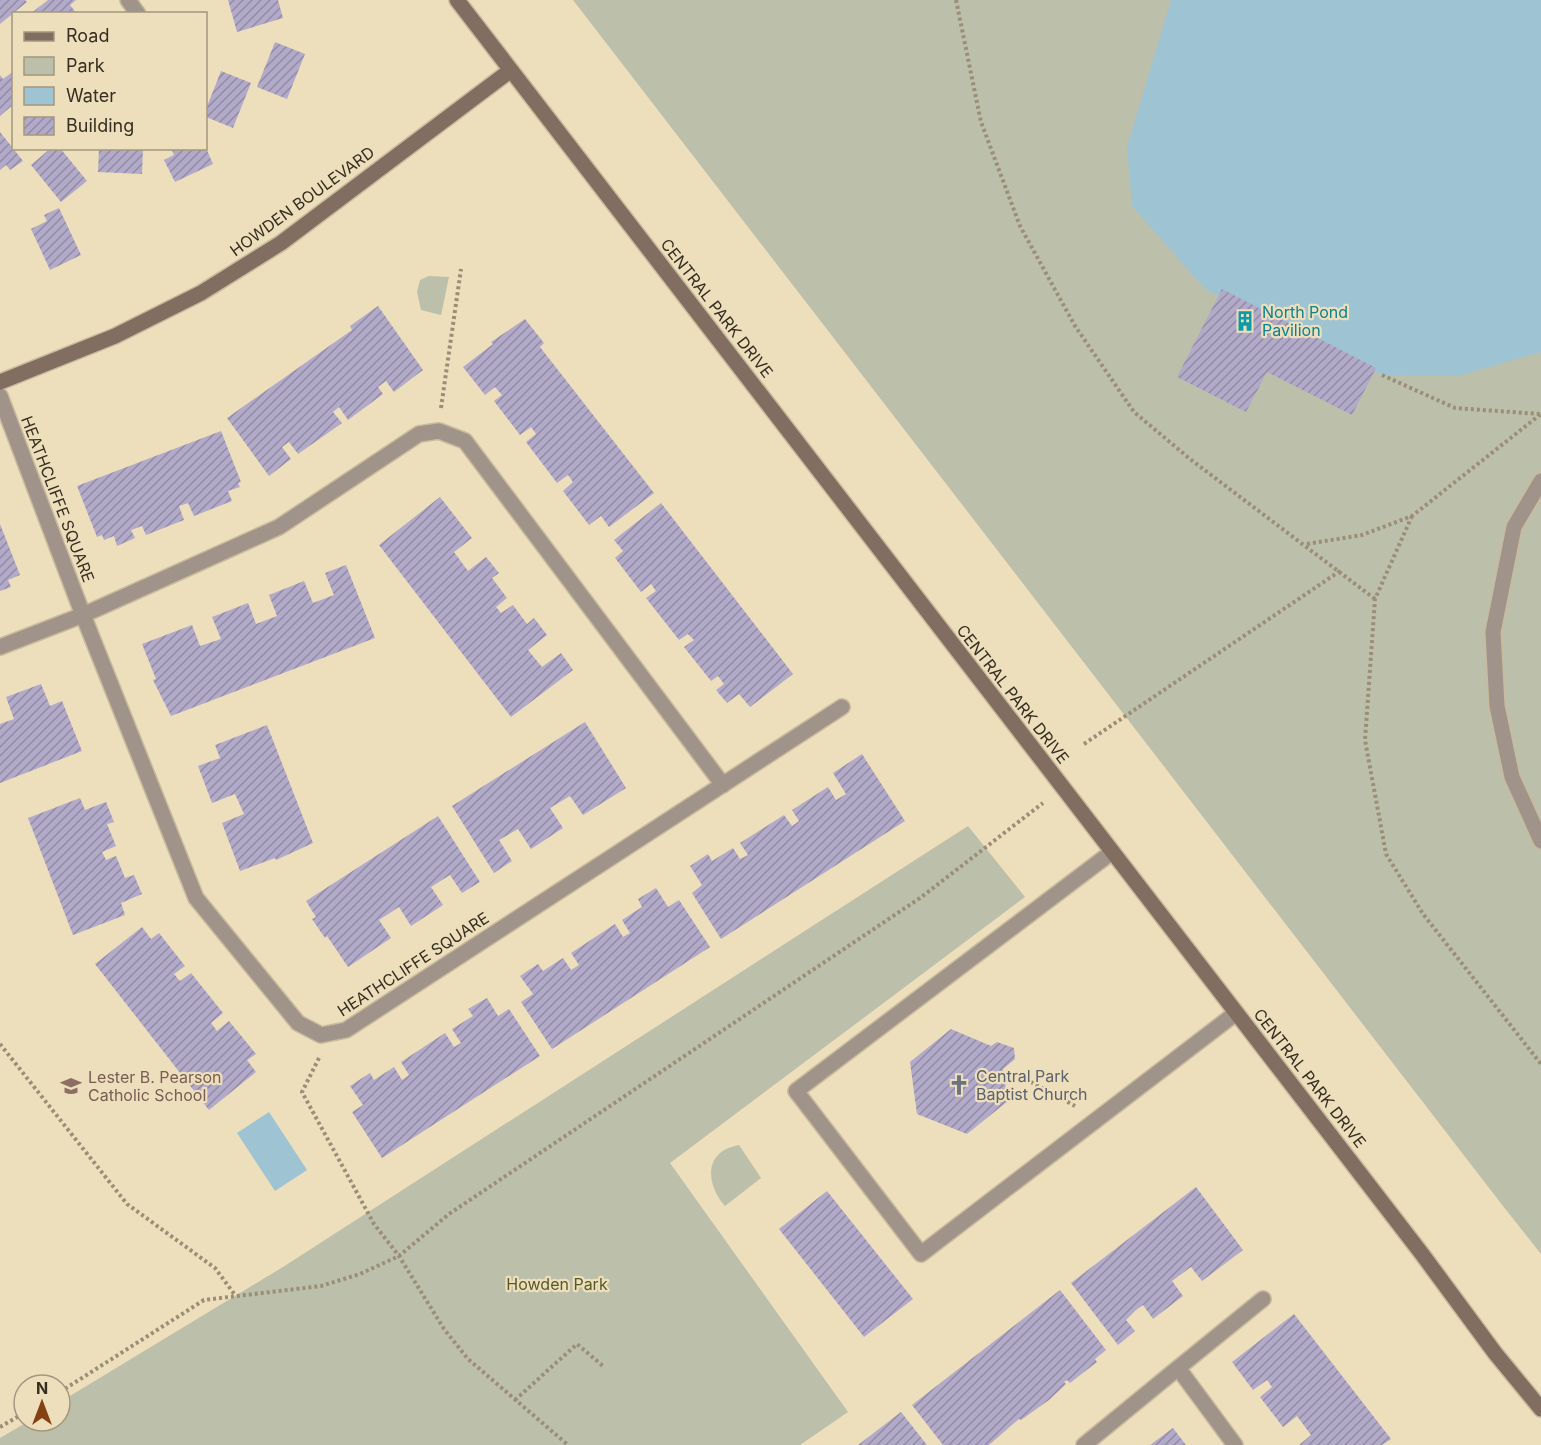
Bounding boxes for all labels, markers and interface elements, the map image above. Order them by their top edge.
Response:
legend [12,12,207,150]
text: Road [66,25,109,46]
text: Park [66,55,105,76]
text: Water [66,85,116,106]
text: Building [66,115,134,136]
street label: HOWDEN BOULEVARD [226,142,378,260]
street label: CENTRAL PARK DRIVE [656,234,778,382]
place label: North Pond Pavilion [1262,302,1348,340]
building icon: North Pond Pavilion [1233,309,1257,333]
street label: HEATHCLIFFE SQUARE [17,413,99,585]
street label: CENTRAL PARK DRIVE [952,620,1074,768]
street label: HEATHCLIFFE SQUARE [334,908,492,1020]
street label: CENTRAL PARK DRIVE [1249,1004,1371,1152]
place label: Central Park Baptist Church [976,1066,1088,1104]
place label: Lester B. Pearson Catholic School [88,1067,221,1105]
church icon: Central Park Baptist Church [947,1073,971,1097]
school or university icon: Lester B. Pearson Catholic School [59,1074,83,1098]
park label: Howden Park [506,1274,608,1294]
north arrow [12,1373,72,1433]
text: N [36,1378,48,1398]

